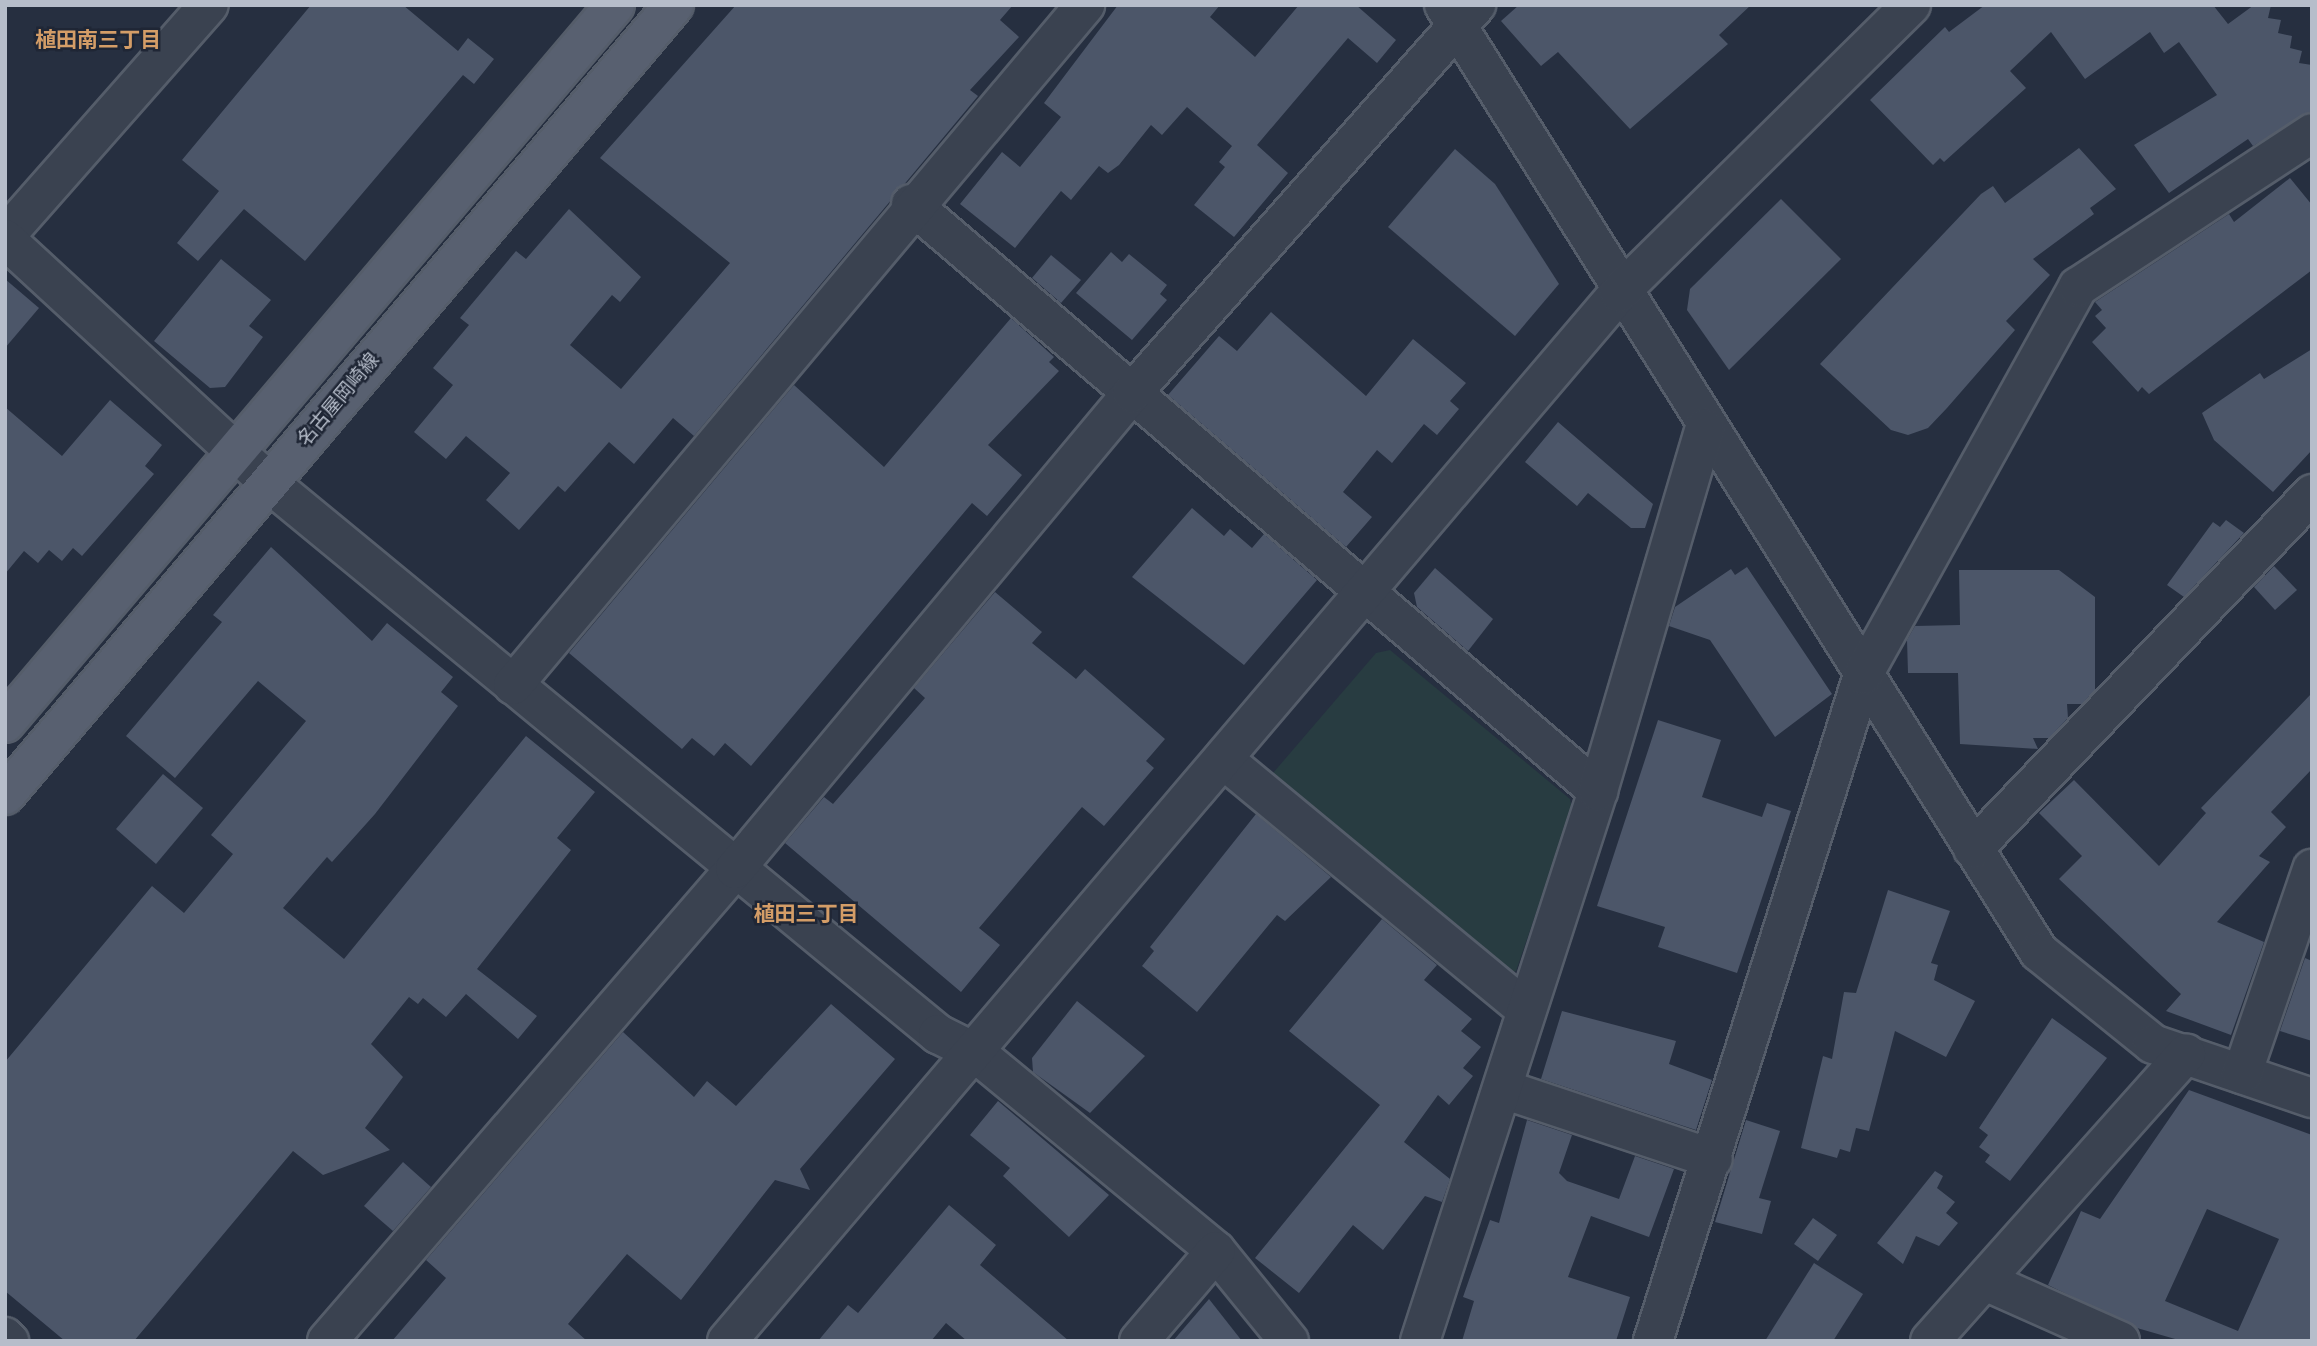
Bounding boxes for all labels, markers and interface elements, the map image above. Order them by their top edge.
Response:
district label: 植田南三丁目 [35,27,161,53]
street label: 名古屋岡崎線 [294,349,384,451]
district label: 植田三丁目 [754,901,858,927]

